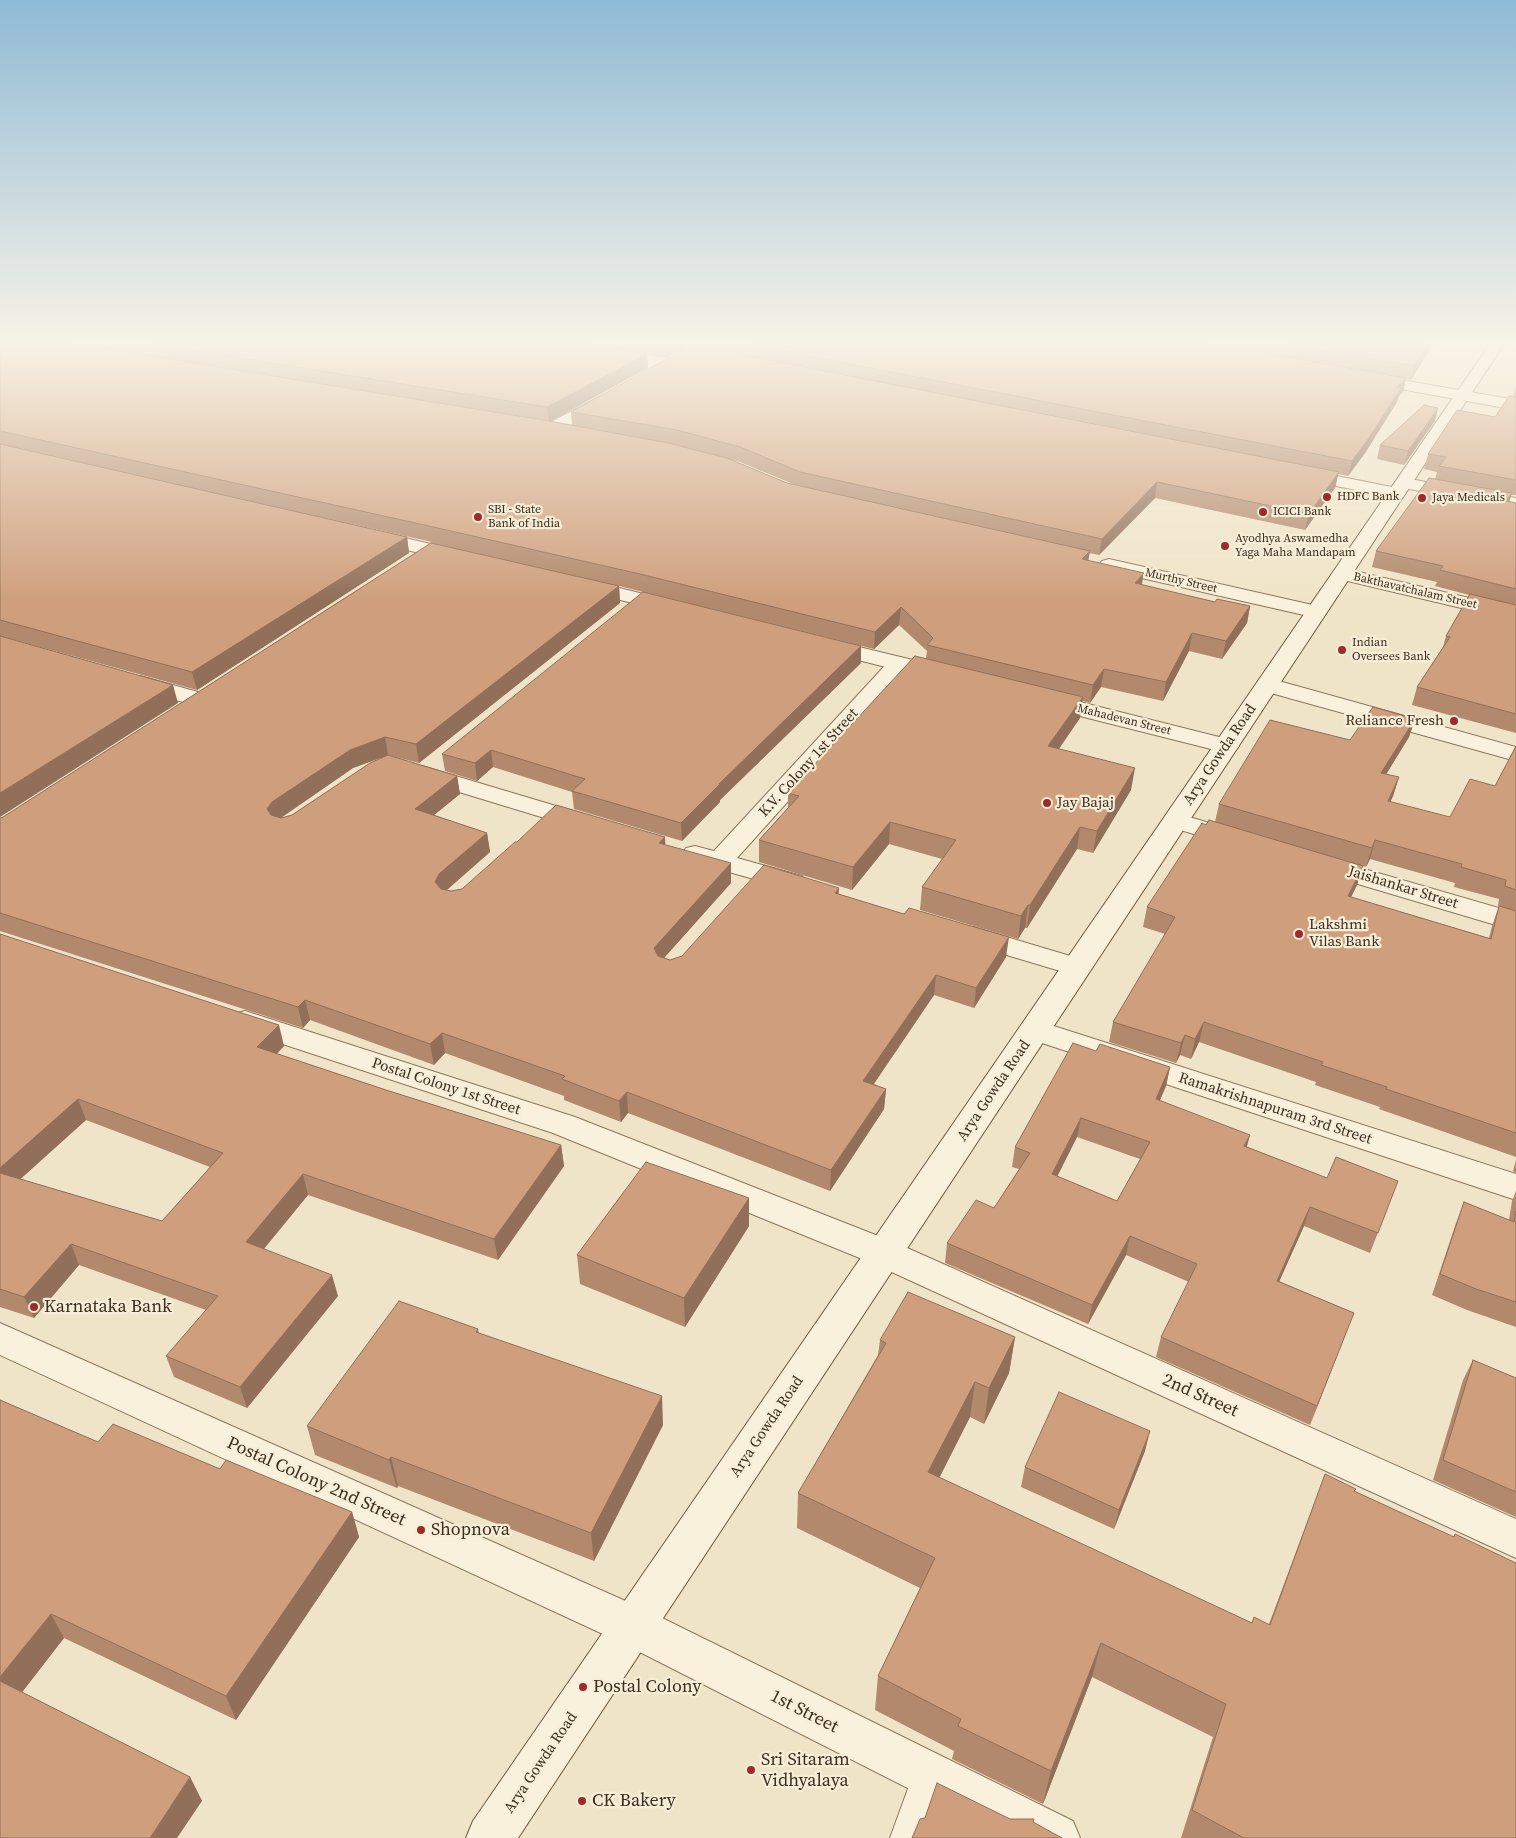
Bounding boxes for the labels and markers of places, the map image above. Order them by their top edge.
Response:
place label: HDFC Bank [1337,490,1399,504]
marker: HDFC Bank [1321,491,1333,503]
place label: Jaya Medicals [1432,491,1505,505]
marker: Jaya Medicals [1416,492,1428,504]
place label: SBI - State Bank of India [488,503,560,531]
place label: ICICI Bank [1273,505,1331,519]
marker: ICICI Bank [1257,506,1269,518]
marker: SBI - State Bank of India [472,511,484,523]
place label: Ayodhya Aswamedha Yaga Maha Mandapam [1235,532,1356,560]
marker: Ayodhya Aswamedha Yaga Maha Mandapam [1219,540,1231,552]
place label: Indian Oversees Bank [1352,636,1430,664]
marker: Indian Oversees Bank [1336,644,1348,656]
place label: Reliance Fresh [1345,712,1444,730]
marker: Reliance Fresh [1448,715,1460,727]
place label: Jay Bajaj [1057,794,1114,812]
marker: Jay Bajaj [1041,797,1053,809]
place label: Lakshmi Vilas Bank [1309,916,1379,951]
marker: Lakshmi Vilas Bank [1293,928,1305,940]
place label: Karnataka Bank [44,1296,172,1318]
marker: Karnataka Bank [28,1301,40,1313]
place label: Shopnova [431,1519,510,1541]
marker: Shopnova [415,1524,427,1536]
place label: Postal Colony [593,1676,701,1698]
marker: Postal Colony [577,1681,589,1693]
place label: Sri Sitaram Vidhyalaya [761,1749,850,1792]
marker: Sri Sitaram Vidhyalaya [745,1764,757,1776]
place label: CK Bakery [592,1790,676,1812]
marker: CK Bakery [576,1795,588,1807]

